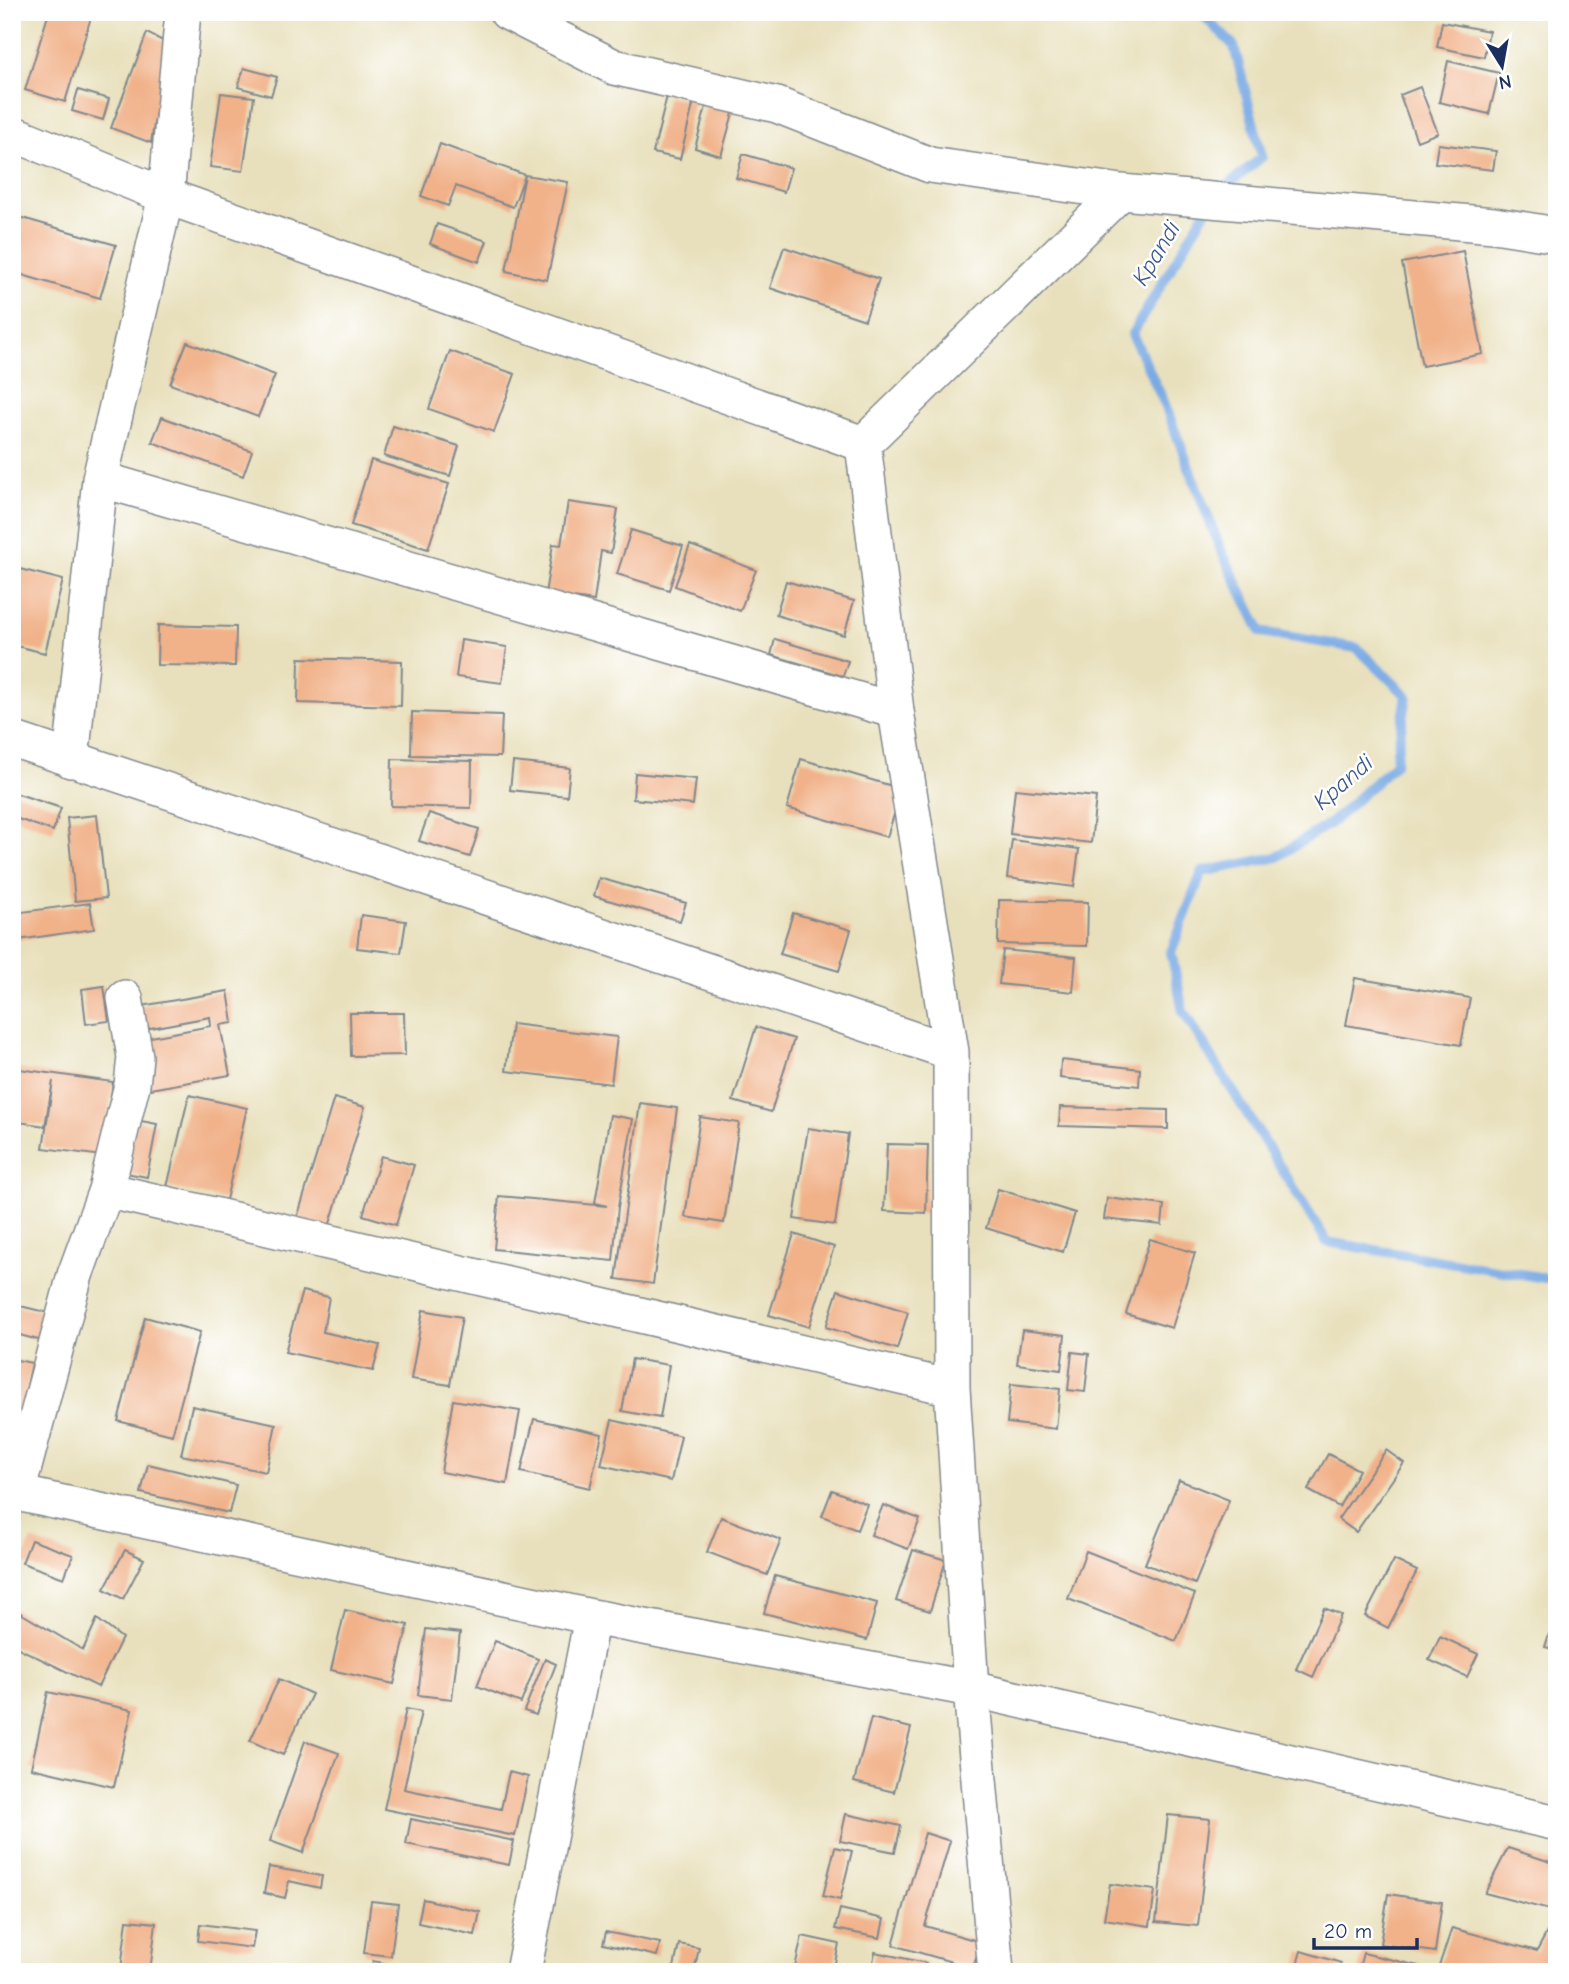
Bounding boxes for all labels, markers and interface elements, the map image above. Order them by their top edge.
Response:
north arrow [1468,32,1538,102]
text: N [1497,70,1513,94]
water label: Kpandi [1126,215,1186,290]
water label: Kpandi [1307,748,1379,816]
scale bar [1314,1907,1417,1951]
text: 20 m [1324,1919,1372,1943]

